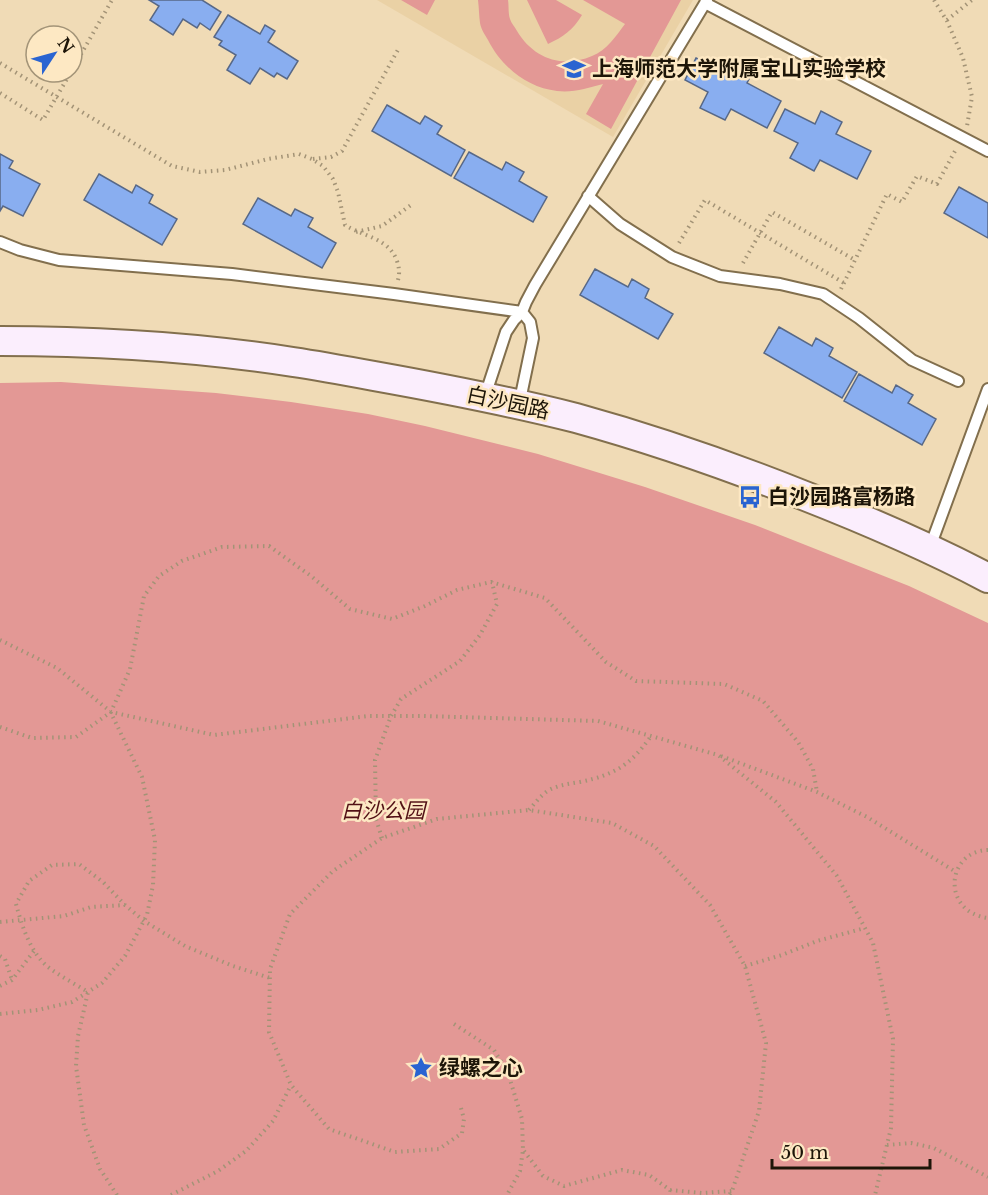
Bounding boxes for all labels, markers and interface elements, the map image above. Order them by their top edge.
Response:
north arrow [24,24,84,84]
text: N [54,33,79,57]
school or university icon: 上海师范大学附属宝山实验学校 [561,56,587,82]
place label: 上海师范大学附属宝山实验学校 [592,56,886,82]
street label: 白沙园路 [464,382,552,424]
bus stop icon: 白沙园路富杨路 [737,484,763,510]
place label: 白沙园路富杨路 [768,484,915,510]
park label: 白沙公园 [341,798,428,824]
place icon: 绿螺之心 [408,1055,434,1081]
place label: 绿螺之心 [439,1055,523,1081]
scale bar [772,1132,930,1170]
text: 50 m [781,1142,829,1164]

